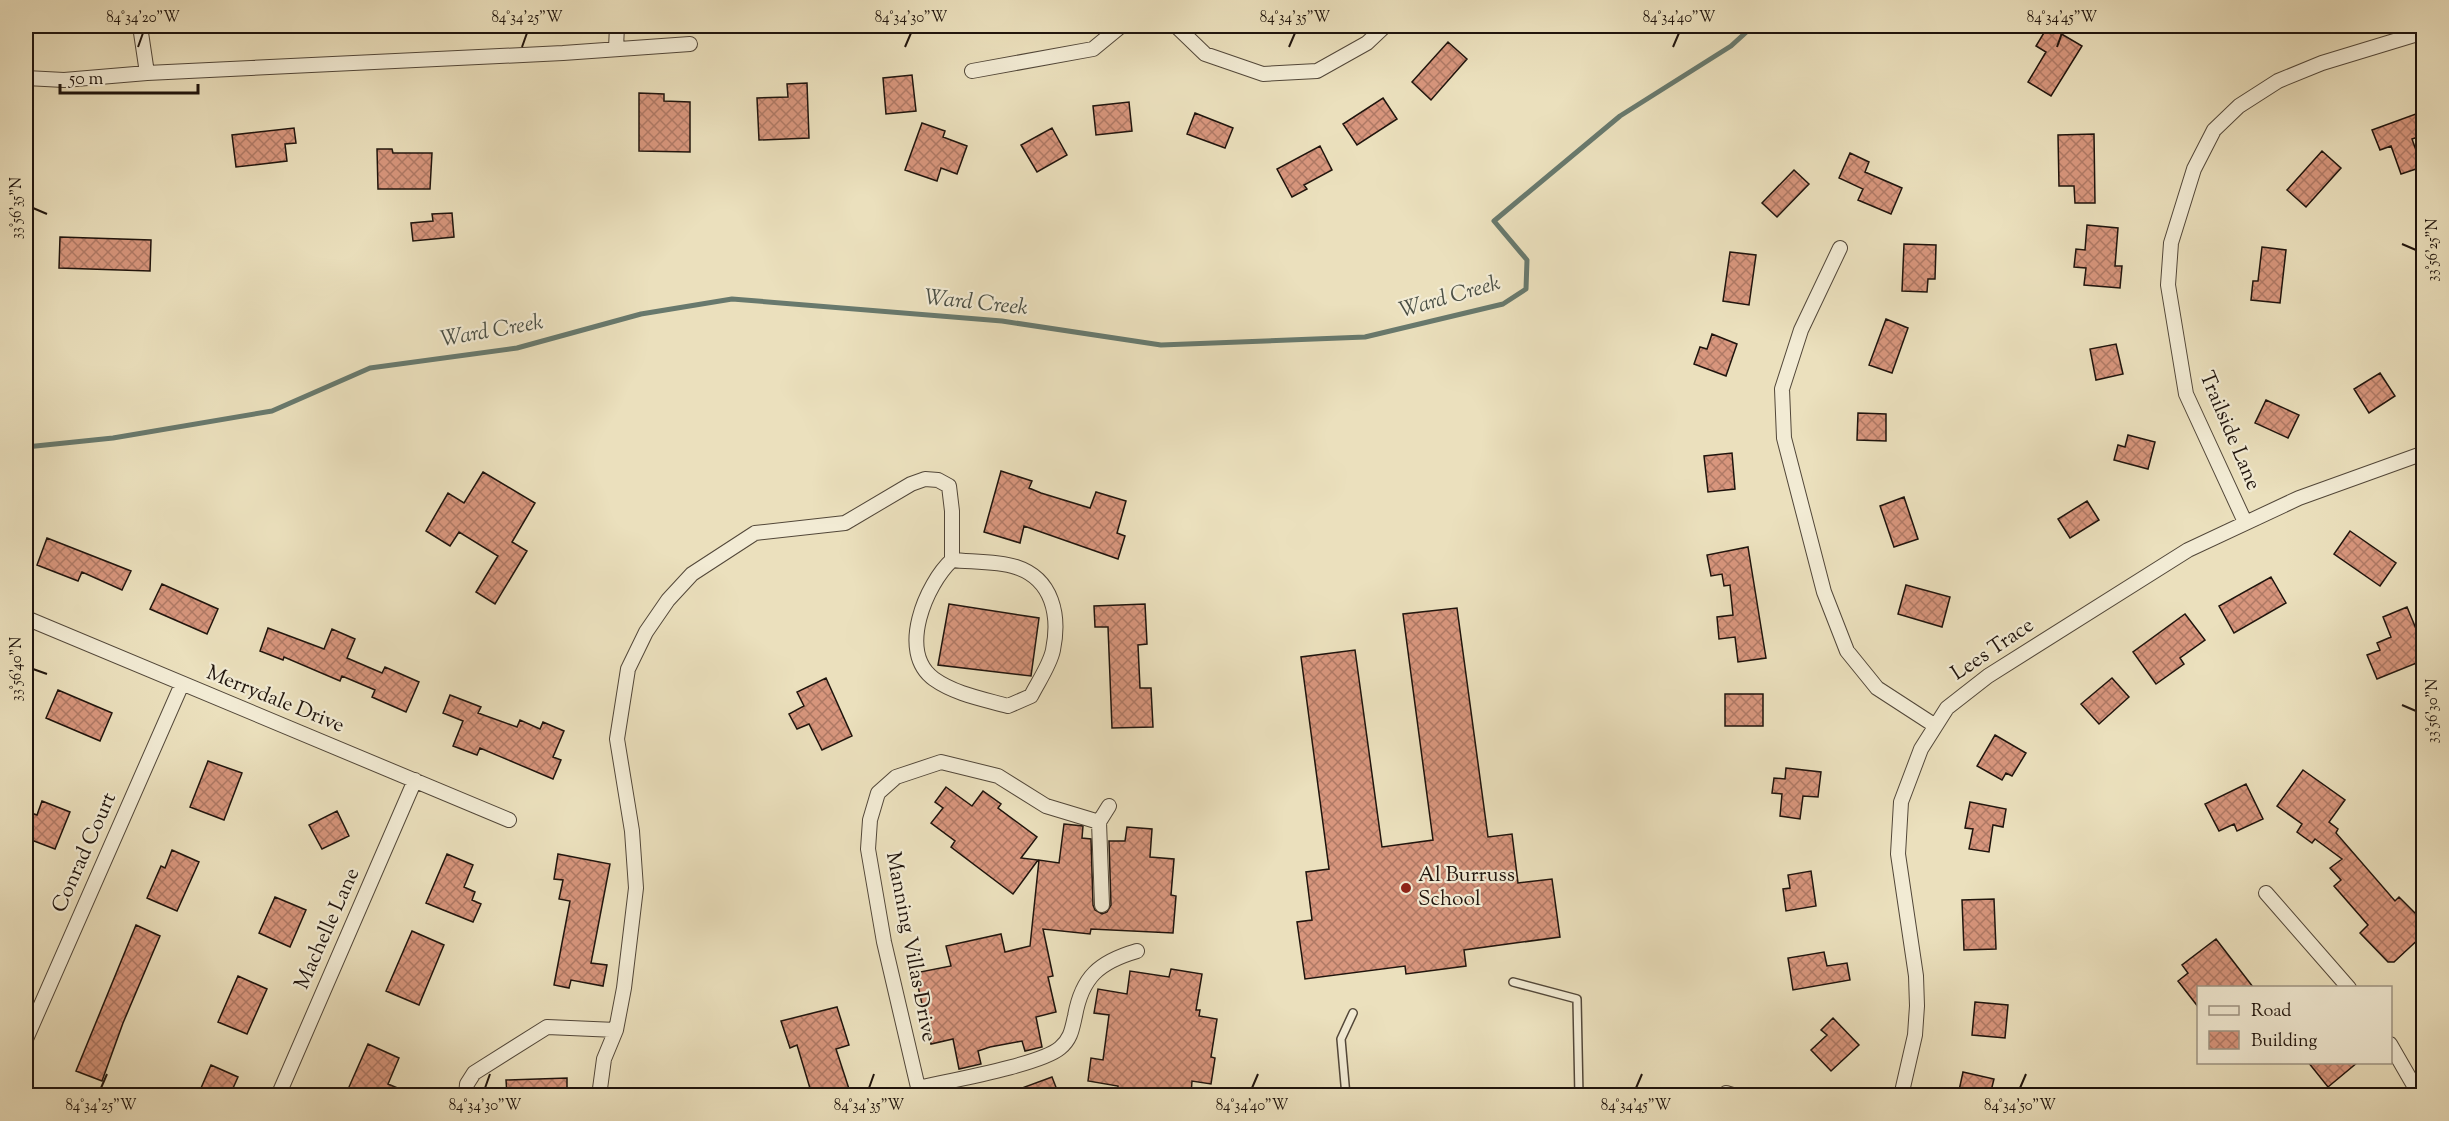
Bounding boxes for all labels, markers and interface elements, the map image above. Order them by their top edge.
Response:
text: 84°34'20"W [106,8,180,29]
text: 84°34'25"W [491,8,563,29]
text: 84°34'30"W [875,8,948,29]
text: 84°34'35"W [1260,8,1331,29]
text: 84°34'40"W [1643,8,1716,29]
text: 84°34'45"W [2027,8,2098,29]
scale bar [60,57,198,95]
text: 50 m [68,67,104,93]
text: 33°56'35"N [7,177,28,239]
text: 33°56'25"N [2423,219,2444,281]
water label: Ward Creek [1396,268,1504,328]
water label: Ward Creek [923,283,1029,325]
water label: Ward Creek [438,307,546,357]
street label: Trailside Lane [2190,367,2268,495]
street label: Lees Trace [1945,611,2041,689]
text: 33°56'40"N [7,637,28,701]
street label: Merrydale Drive [201,659,349,741]
text: 33°56'30"N [2423,679,2444,743]
street label: Conrad Court [45,788,125,918]
street label: Manning Villas Drive [877,849,943,1045]
place label: Al Burruss School [1418,861,1515,915]
street label: Machelle Lane [288,864,368,994]
marker: Al Burruss School [1399,881,1413,895]
legend [2197,986,2392,1064]
text: Road [2251,999,2291,1025]
text: Building [2251,1029,2317,1055]
text: 84°34'25"W [65,1096,137,1117]
text: 84°34'30"W [449,1096,522,1117]
text: 84°34'35"W [834,1096,905,1117]
text: 84°34'40"W [1216,1096,1289,1117]
text: 84°34'45"W [1601,1096,1672,1117]
text: 84°34'50"W [1984,1096,2056,1117]

